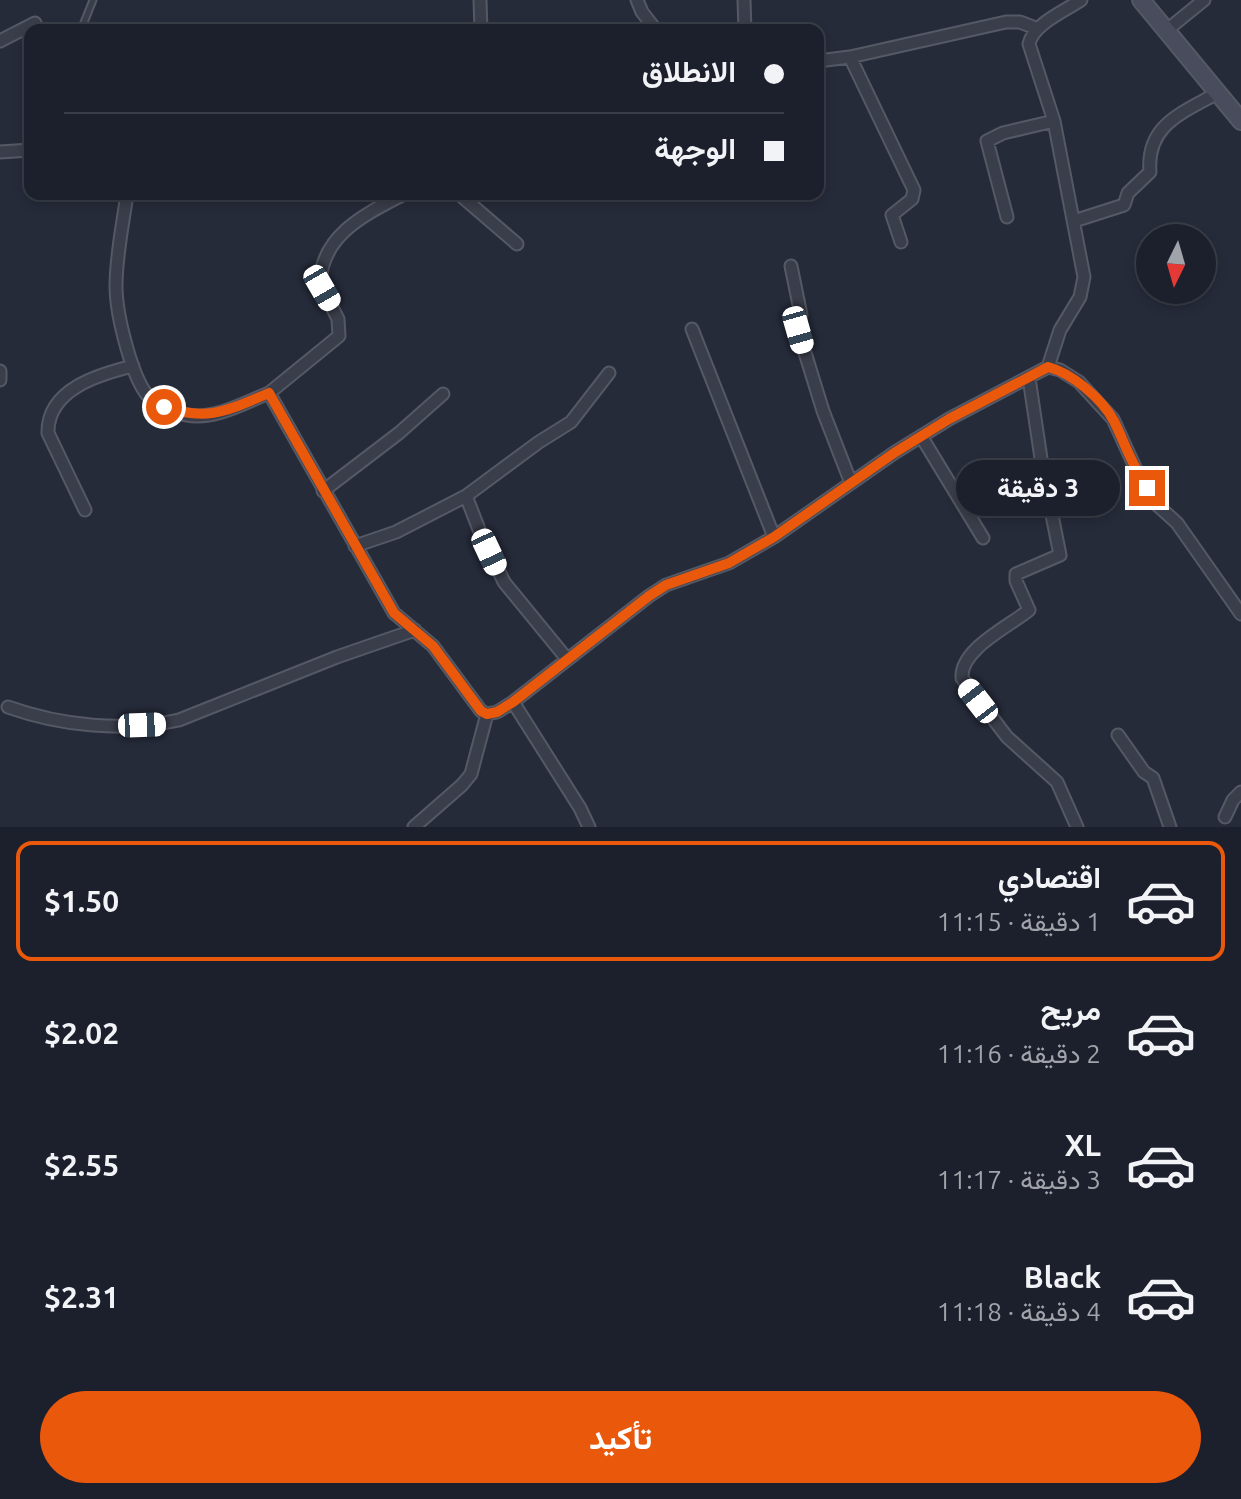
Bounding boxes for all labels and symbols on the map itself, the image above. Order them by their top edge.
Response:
north arrow [1136,224,1216,304]
car [300,261,344,315]
car [780,304,816,356]
route start [146,389,182,425]
callout: 3 دقيقة [955,460,1119,516]
route end [1129,470,1165,506]
car [468,525,510,579]
car [954,675,1002,727]
car [118,712,166,738]

